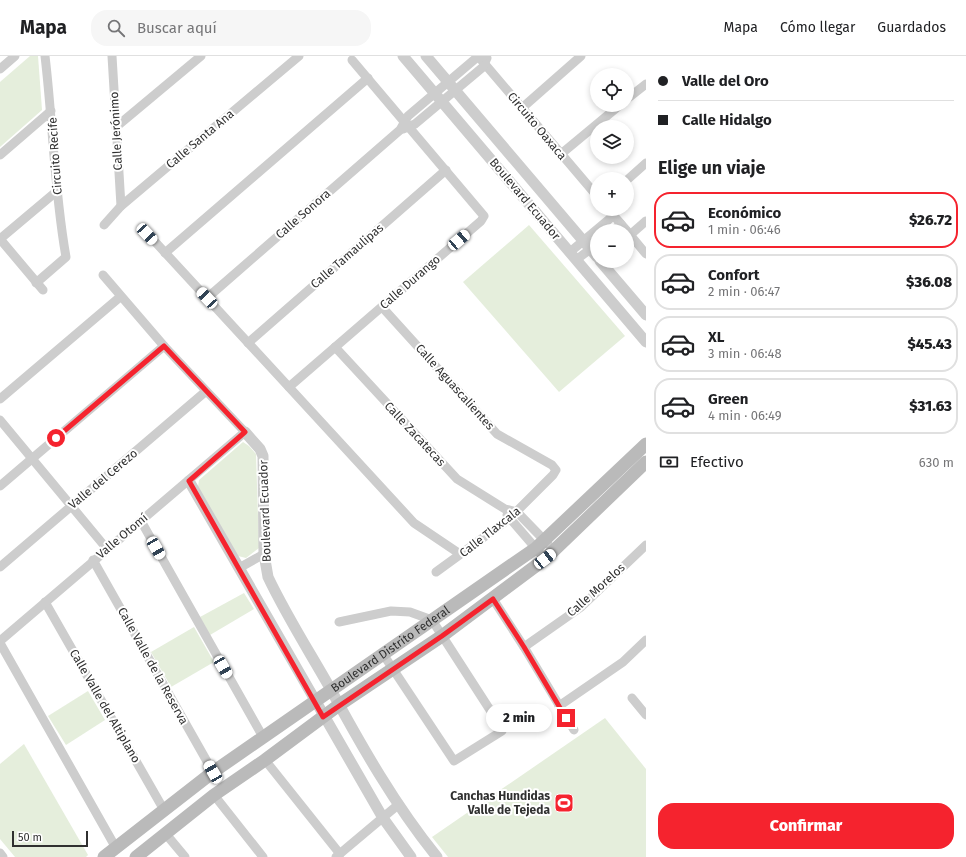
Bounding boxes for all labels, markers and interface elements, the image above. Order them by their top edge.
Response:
search box [91,10,371,46]
text: Mapa [20,16,67,39]
icon: search [105,17,127,39]
text: Buscar aquí [137,19,217,37]
text: Mapa [724,19,758,36]
text: Cómo llegar [780,19,855,36]
text: Guardados [877,19,946,36]
map controls [590,68,634,268]
button: locate [590,68,634,112]
text: Valle del Oro [682,72,769,90]
street label: Circuito Oaxaca [505,89,569,163]
street label: Calle Jerónimo [107,91,125,171]
street label: Calle Santa Ana [163,107,237,171]
text: Calle Hidalgo [682,111,772,129]
street label: Circuito Recife [45,117,65,195]
button: layers [590,120,634,164]
street label: Boulevard Ecuador [487,155,563,243]
text: Elige un viaje [658,157,765,179]
button: + [590,172,634,216]
street label: Calle Sonora [273,186,333,242]
icon: car [660,202,696,238]
text: Económico [708,204,781,222]
text: $26.72 [909,211,952,229]
street label: Calle Tamaulipas [308,220,386,291]
car [134,221,160,247]
text: 1 min · 06:46 [708,222,781,237]
button: − [590,224,634,268]
car [446,228,472,252]
street label: Calle Durango [377,252,443,312]
icon: car [660,264,696,300]
text: Confort [708,266,760,284]
text: $36.08 [906,273,952,291]
text: 2 min · 06:47 [708,284,780,299]
car [194,285,220,311]
icon: car [660,326,696,362]
text: XL [708,328,724,346]
text: $45.43 [907,335,952,353]
street label: Calle Aguascalientes [413,341,497,433]
text: 3 min · 06:48 [708,346,782,361]
icon: car [660,388,696,424]
text: Green [708,390,748,408]
text: $31.63 [909,397,952,415]
street label: Calle Zacatecas [382,399,449,469]
text: 4 min · 06:49 [708,408,782,423]
route start [47,429,65,447]
street label: Valle del Cerezo [66,446,140,512]
icon: cash [658,451,680,473]
text: Efectivo [690,453,744,471]
text: 630 m [919,455,954,470]
street label: Boulevard Ecuador [256,459,274,562]
street label: Calle Tlaxcala [457,504,523,560]
street label: Valle Otomí [94,510,151,561]
car [145,535,167,561]
car [532,547,558,571]
street label: Calle Morelos [564,560,628,620]
street label: Boulevard Distrito Federal [328,603,453,695]
street label: Calle Valle de la Reserva [115,605,191,727]
street label: Calle Valle del Altiplano [67,647,143,765]
car [212,654,234,680]
callout: 2 min [486,704,552,732]
route end [557,709,575,727]
text: 2 min [503,710,535,725]
car [202,759,224,785]
place label: Canchas Hundidas Valle de Tejeda [450,789,550,817]
sports icon: Canchas Hundidas Valle de Tejeda [553,792,575,814]
button: Confirmar [658,803,954,849]
scale bar [12,829,88,848]
text: 50 m [18,831,42,844]

